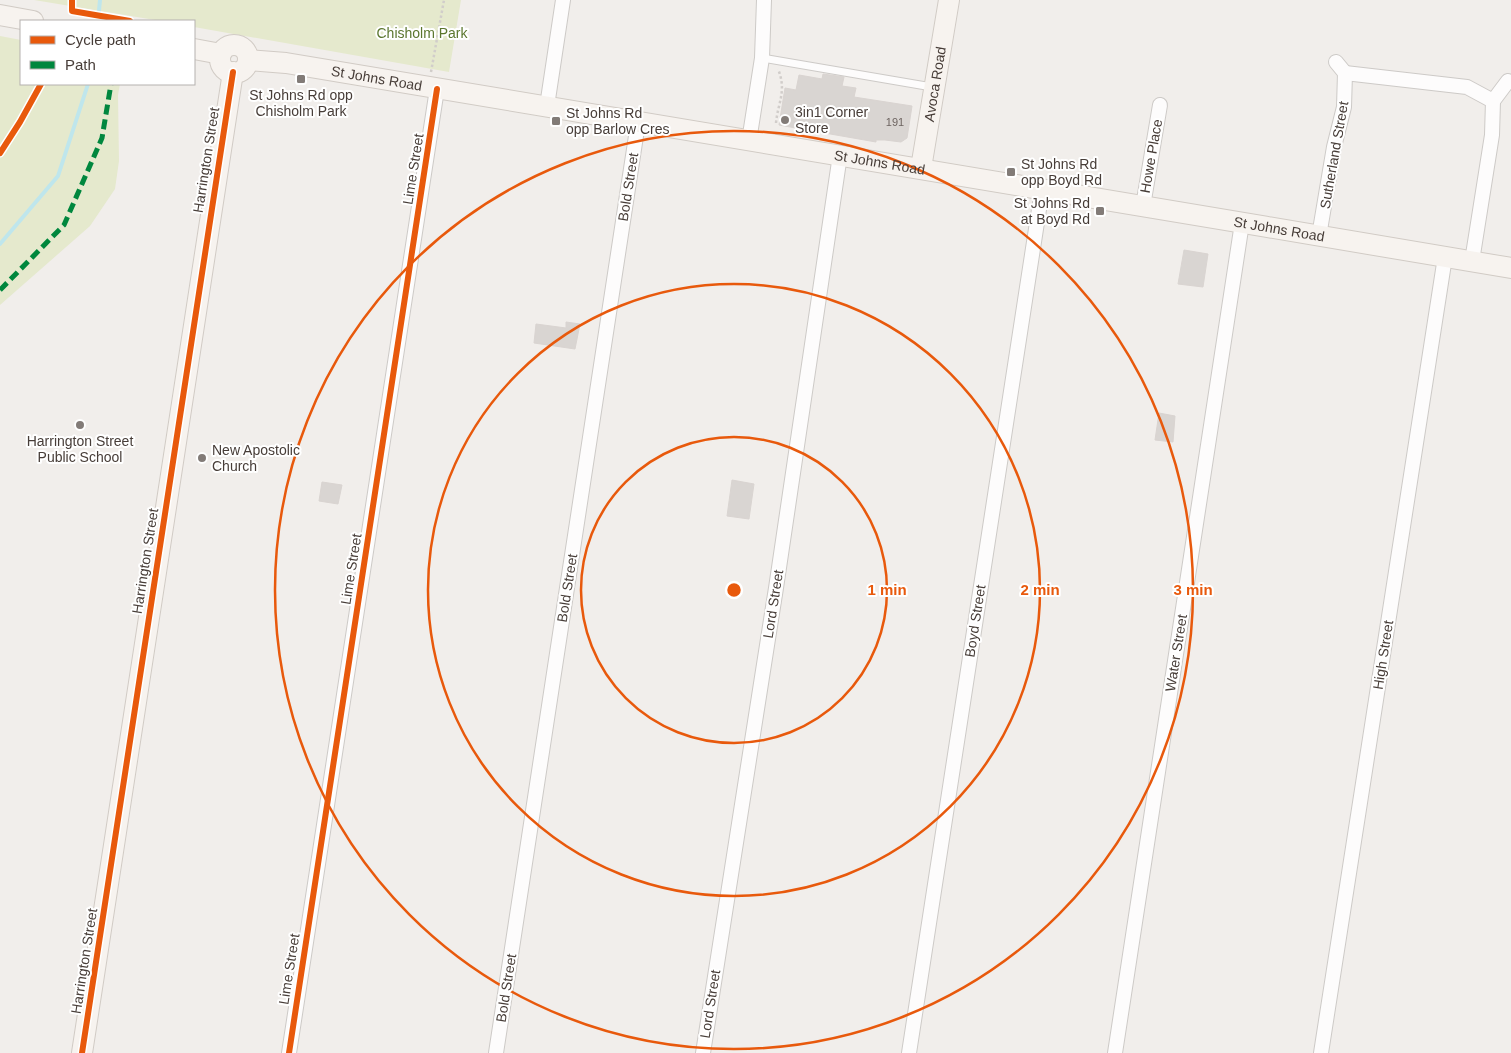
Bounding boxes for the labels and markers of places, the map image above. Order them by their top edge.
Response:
marker: St Johns Rd opp Chisholm Park [295,73,307,85]
place label: St Johns Rd opp Chisholm Park [249,87,353,119]
place label: 3in1 Corner Store [795,104,868,136]
place label: St Johns Rd opp Barlow Cres [566,105,670,137]
marker: 3in1 Corner Store [779,114,791,126]
marker: St Johns Rd opp Barlow Cres [550,115,562,127]
place label: St Johns Rd opp Boyd Rd [1021,156,1102,188]
marker: St Johns Rd opp Boyd Rd [1005,166,1017,178]
place label: St Johns Rd at Boyd Rd [1014,195,1090,227]
marker: St Johns Rd at Boyd Rd [1094,205,1106,217]
marker: Harrington Street Public School [74,419,86,431]
place label: Harrington Street Public School [27,433,133,465]
place label: New Apostolic Church [212,442,300,474]
marker: New Apostolic Church [196,452,208,464]
centre of rings [725,581,743,599]

